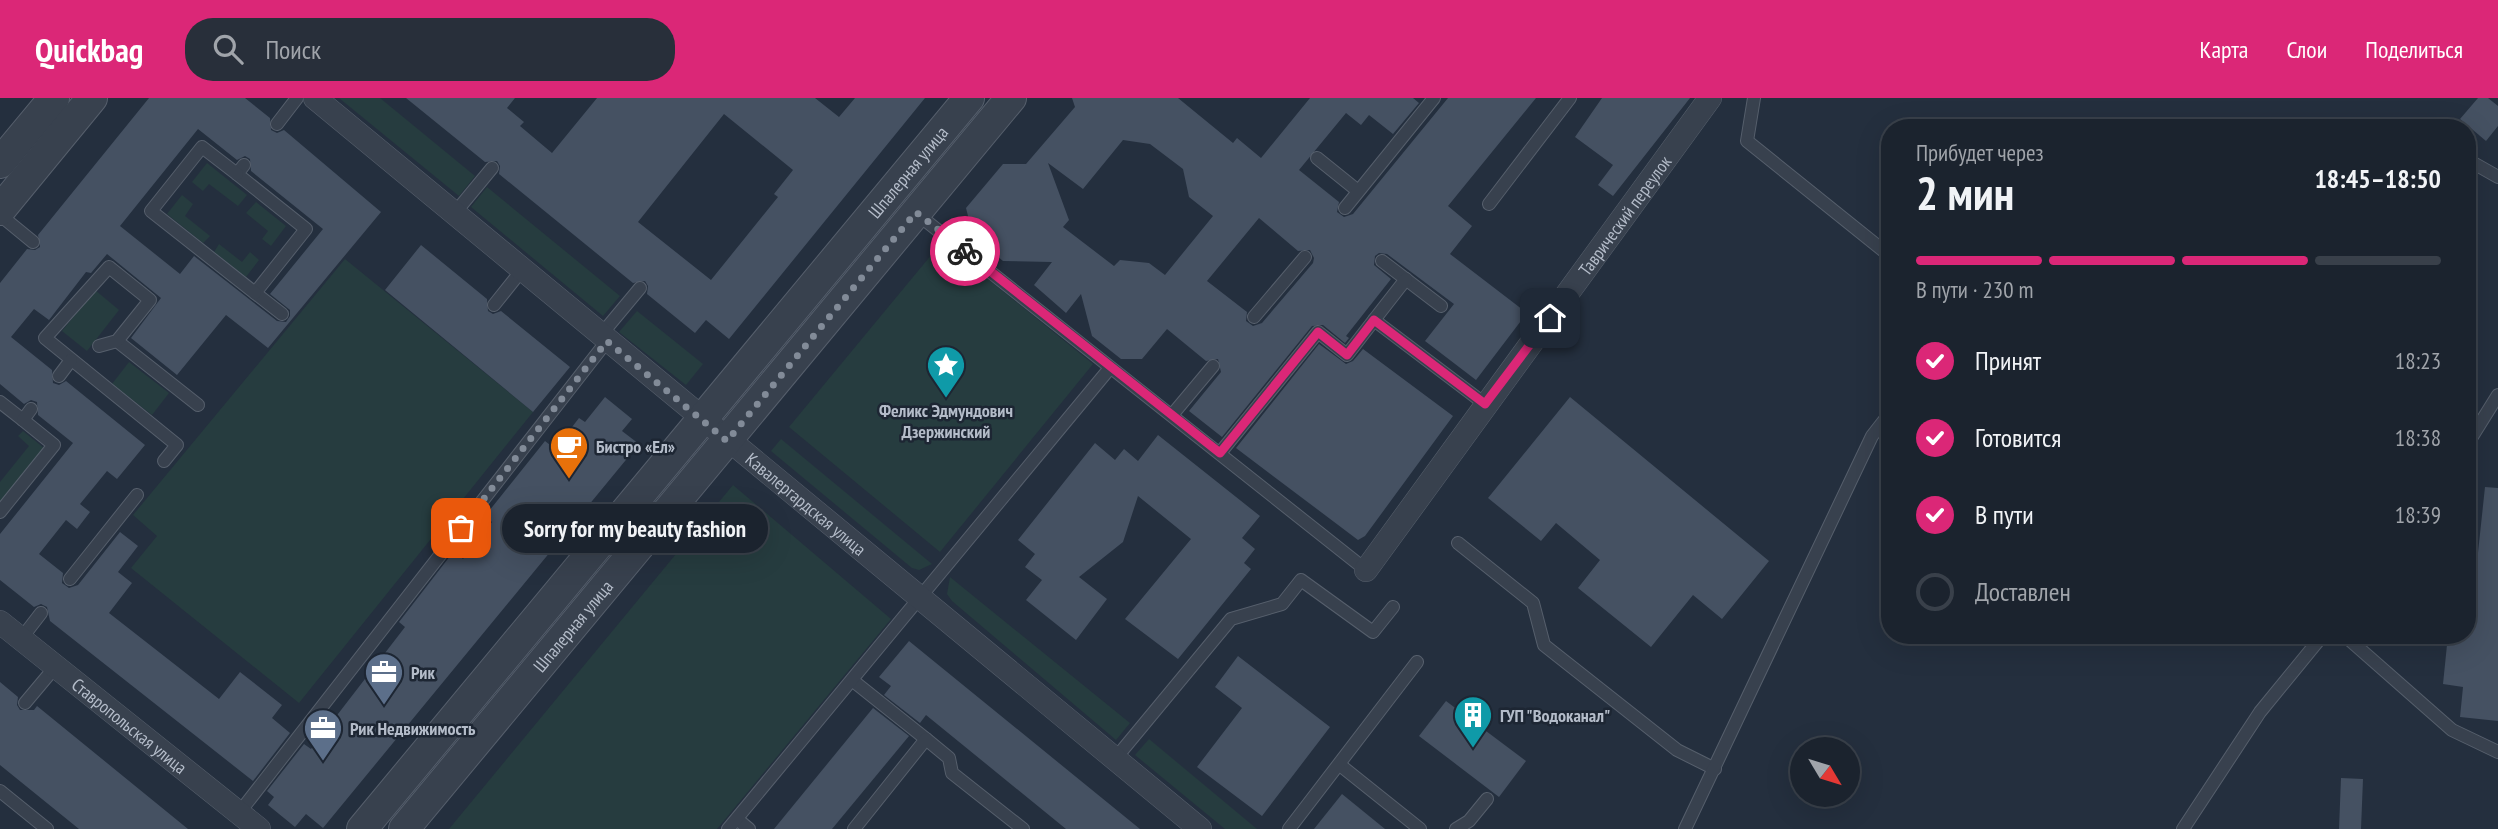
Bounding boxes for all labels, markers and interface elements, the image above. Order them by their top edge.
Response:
search box [185,18,675,81]
text: Quickbag [35,28,143,71]
icon: search [209,30,247,68]
text: Поиск [265,33,321,66]
text: Карта [2200,34,2248,65]
text: Слои [2286,34,2327,65]
text: Поделиться [2365,34,2463,65]
street label: Шпалерная улица [863,121,952,223]
text: Прибудет через [1916,138,2044,167]
street label: Таврический переулок [1573,151,1676,280]
text: 18:45–18:50 [2314,162,2441,195]
text: 2 мин [1916,163,2014,223]
courier [930,216,1000,286]
icon: bike [946,232,984,270]
text: В пути · 230 m [1916,275,2033,304]
pin [1520,288,1580,348]
icon: home [1531,299,1569,337]
icon: check [1916,342,1954,380]
place icon: Феликс Эдмундович Дзержинский [925,344,967,399]
text: Принят [1975,344,2041,377]
text: 18:23 [2395,346,2441,375]
place label: Феликс Эдмундович Дзержинский [879,399,1013,443]
icon: check [1916,419,1954,457]
text: Готовится [1975,421,2061,454]
text: 18:38 [2395,423,2441,452]
cafe icon: Бистро «Ел» [548,425,590,480]
place label: Бистро «Ел» [596,435,675,458]
street label: Кавалергардская улица [741,447,871,560]
icon: check [1916,496,1954,534]
pin [431,498,491,558]
text: В пути [1975,498,2034,531]
text: 18:39 [2395,500,2441,529]
callout: Sorry for my beauty fashion [503,504,769,552]
icon: bag [442,509,480,547]
text: Sorry for my beauty fashion [524,514,746,543]
street label: Шпалерная улица [528,575,618,677]
text: Доставлен [1975,575,2071,608]
office icon: Рик [363,651,405,706]
place label: Рик [411,661,435,684]
street label: Ставропольская улица [67,673,192,779]
building icon: ГУП "Водоканал" [1452,694,1494,749]
place label: ГУП "Водоканал" [1500,704,1610,727]
office icon: Рик Недвижимость [302,707,344,762]
place label: Рик Недвижимость [350,717,476,740]
north arrow [1790,737,1860,807]
map controls [1790,737,1860,807]

